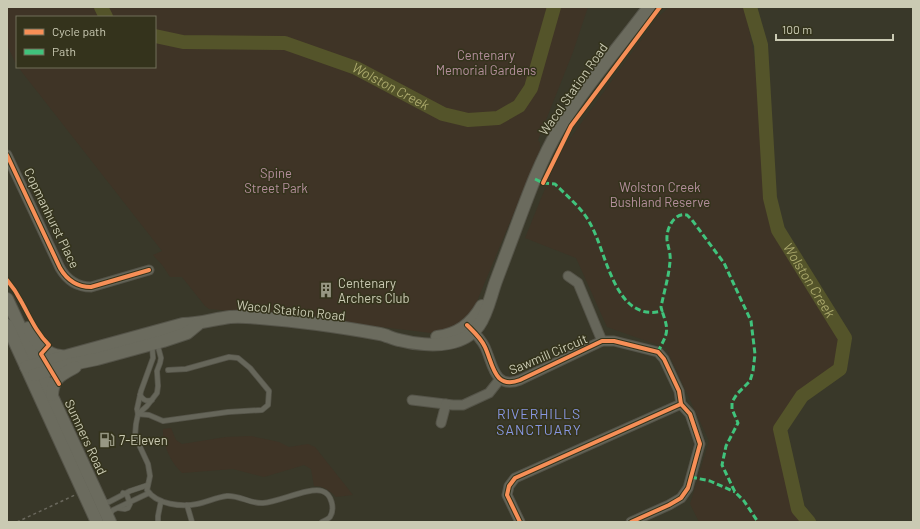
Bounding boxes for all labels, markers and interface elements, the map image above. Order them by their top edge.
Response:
legend [16,16,156,68]
scale bar [776,16,893,42]
text: 100 m [782,22,812,36]
text: Cycle path [52,24,106,38]
street label: Wacol Station Road [535,40,611,138]
text: Path [52,44,76,58]
park label: Centenary Memorial Gardens [436,47,536,78]
water label: Wolston Creek [349,58,432,113]
street label: Copmanhurst Place [21,165,83,271]
park label: Spine Street Park [244,165,308,196]
park label: Wolston Creek Bushland Reserve [610,179,710,210]
water label: Wolston Creek [780,239,839,321]
place label: Centenary Archers Club [338,275,410,306]
building icon: Centenary Archers Club [317,281,335,299]
street label: Wacol Station Road [236,296,346,324]
street label: Sawmill Circuit [506,330,590,378]
street label: Sumners Road [62,397,110,477]
district label: RIVERHILLS SANCTUARY [496,405,582,438]
fuel station icon: 7-Eleven [98,431,116,449]
place label: 7-Eleven [119,432,168,448]

